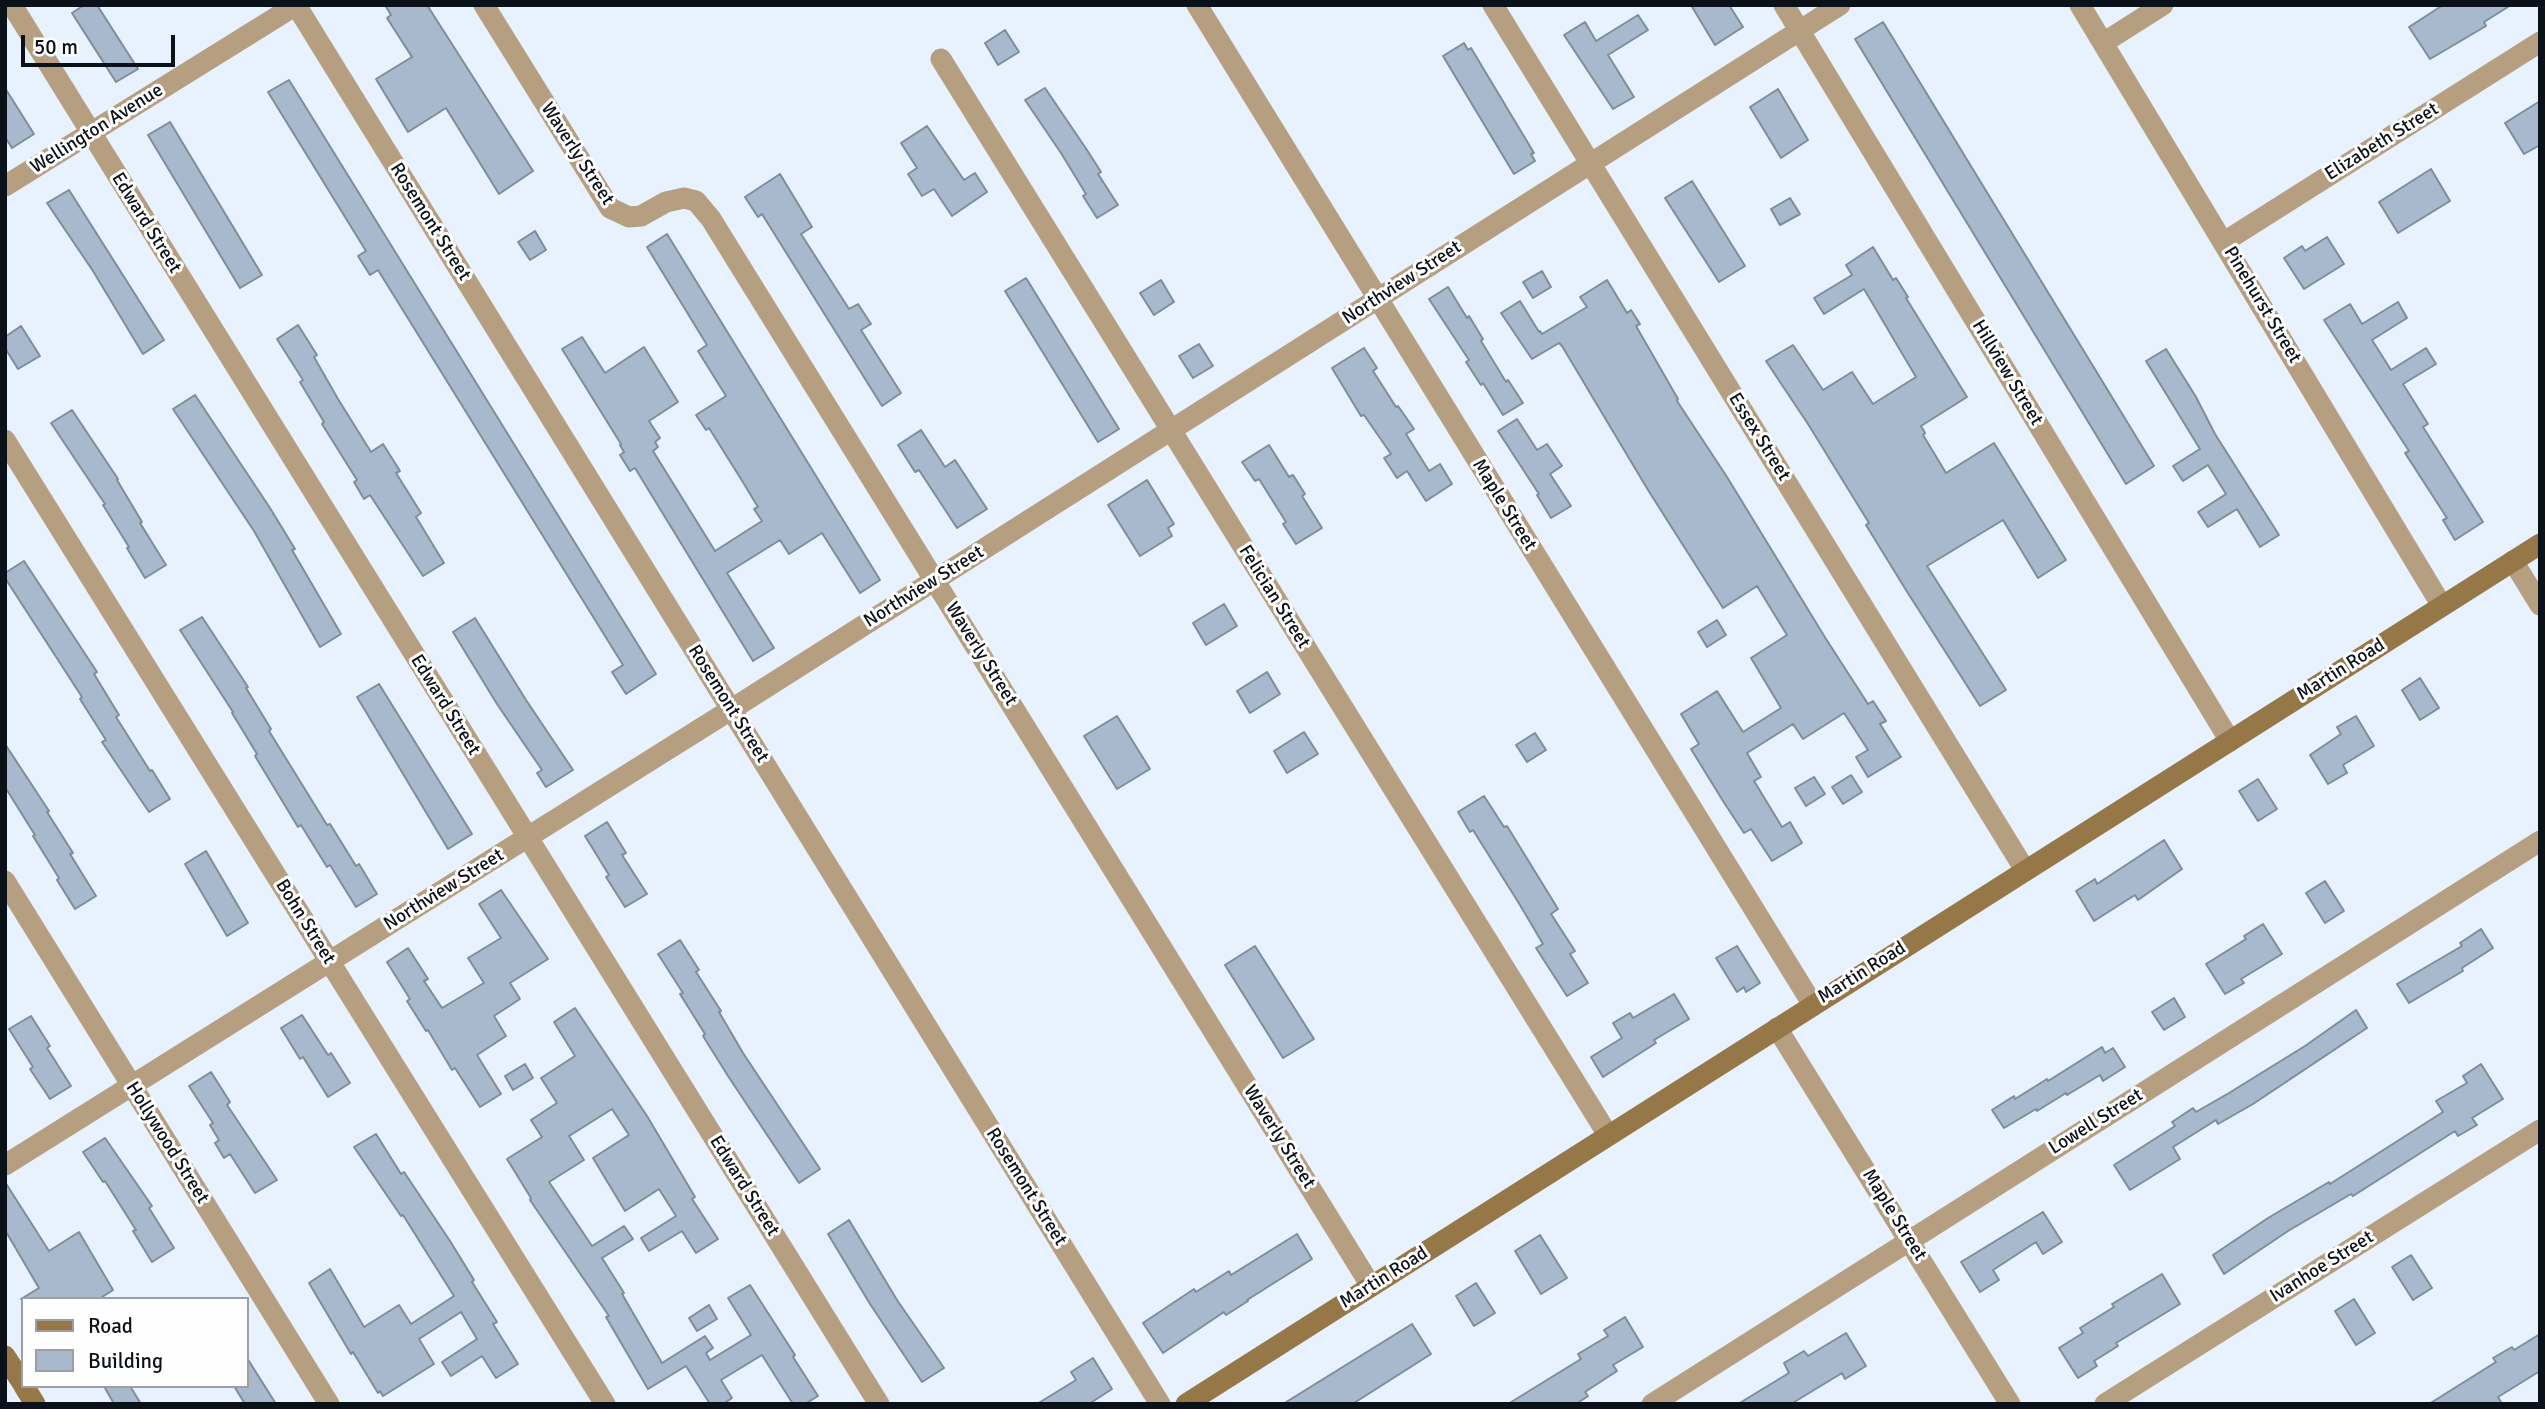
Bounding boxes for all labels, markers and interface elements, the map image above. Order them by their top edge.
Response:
scale bar [24,21,178,65]
text: 50 m [34,34,78,60]
street label: Wellington Avenue [27,79,167,179]
street label: Waverly Street [535,98,619,210]
street label: Elizabeth Street [2321,98,2443,186]
street label: Rosemont Street [385,159,475,285]
street label: Edward Street [106,168,186,278]
street label: Northview Street [1338,236,1466,330]
street label: Pinehurst Street [2218,242,2306,368]
street label: Hillview Street [1967,316,2047,430]
street label: Essex Street [1723,389,1795,485]
street label: Maple Street [1467,455,1541,555]
street label: Northview Street [860,541,988,633]
street label: Felician Street [1233,541,1315,653]
street label: Waverly Street [940,598,1022,710]
street label: Martin Road [2293,634,2389,706]
street label: Rosemont Street [683,641,773,767]
street label: Edward Street [405,650,485,760]
street label: Northview Street [380,844,508,936]
street label: Bohn Street [270,875,340,969]
street label: Martin Road [1814,937,1910,1009]
street label: Hollywood Street [120,1078,214,1208]
street label: Waverly Street [1238,1081,1320,1193]
street label: Lowell Street [2045,1084,2147,1160]
street label: Rosemont Street [981,1124,1071,1250]
street label: Edward Street [704,1131,784,1241]
street label: Maple Street [1857,1165,1931,1265]
street label: Ivanhoe Street [2266,1226,2378,1308]
street label: Martin Road [1336,1242,1432,1314]
legend [21,1297,248,1388]
text: Road [88,1313,133,1339]
text: Building [88,1348,163,1374]

